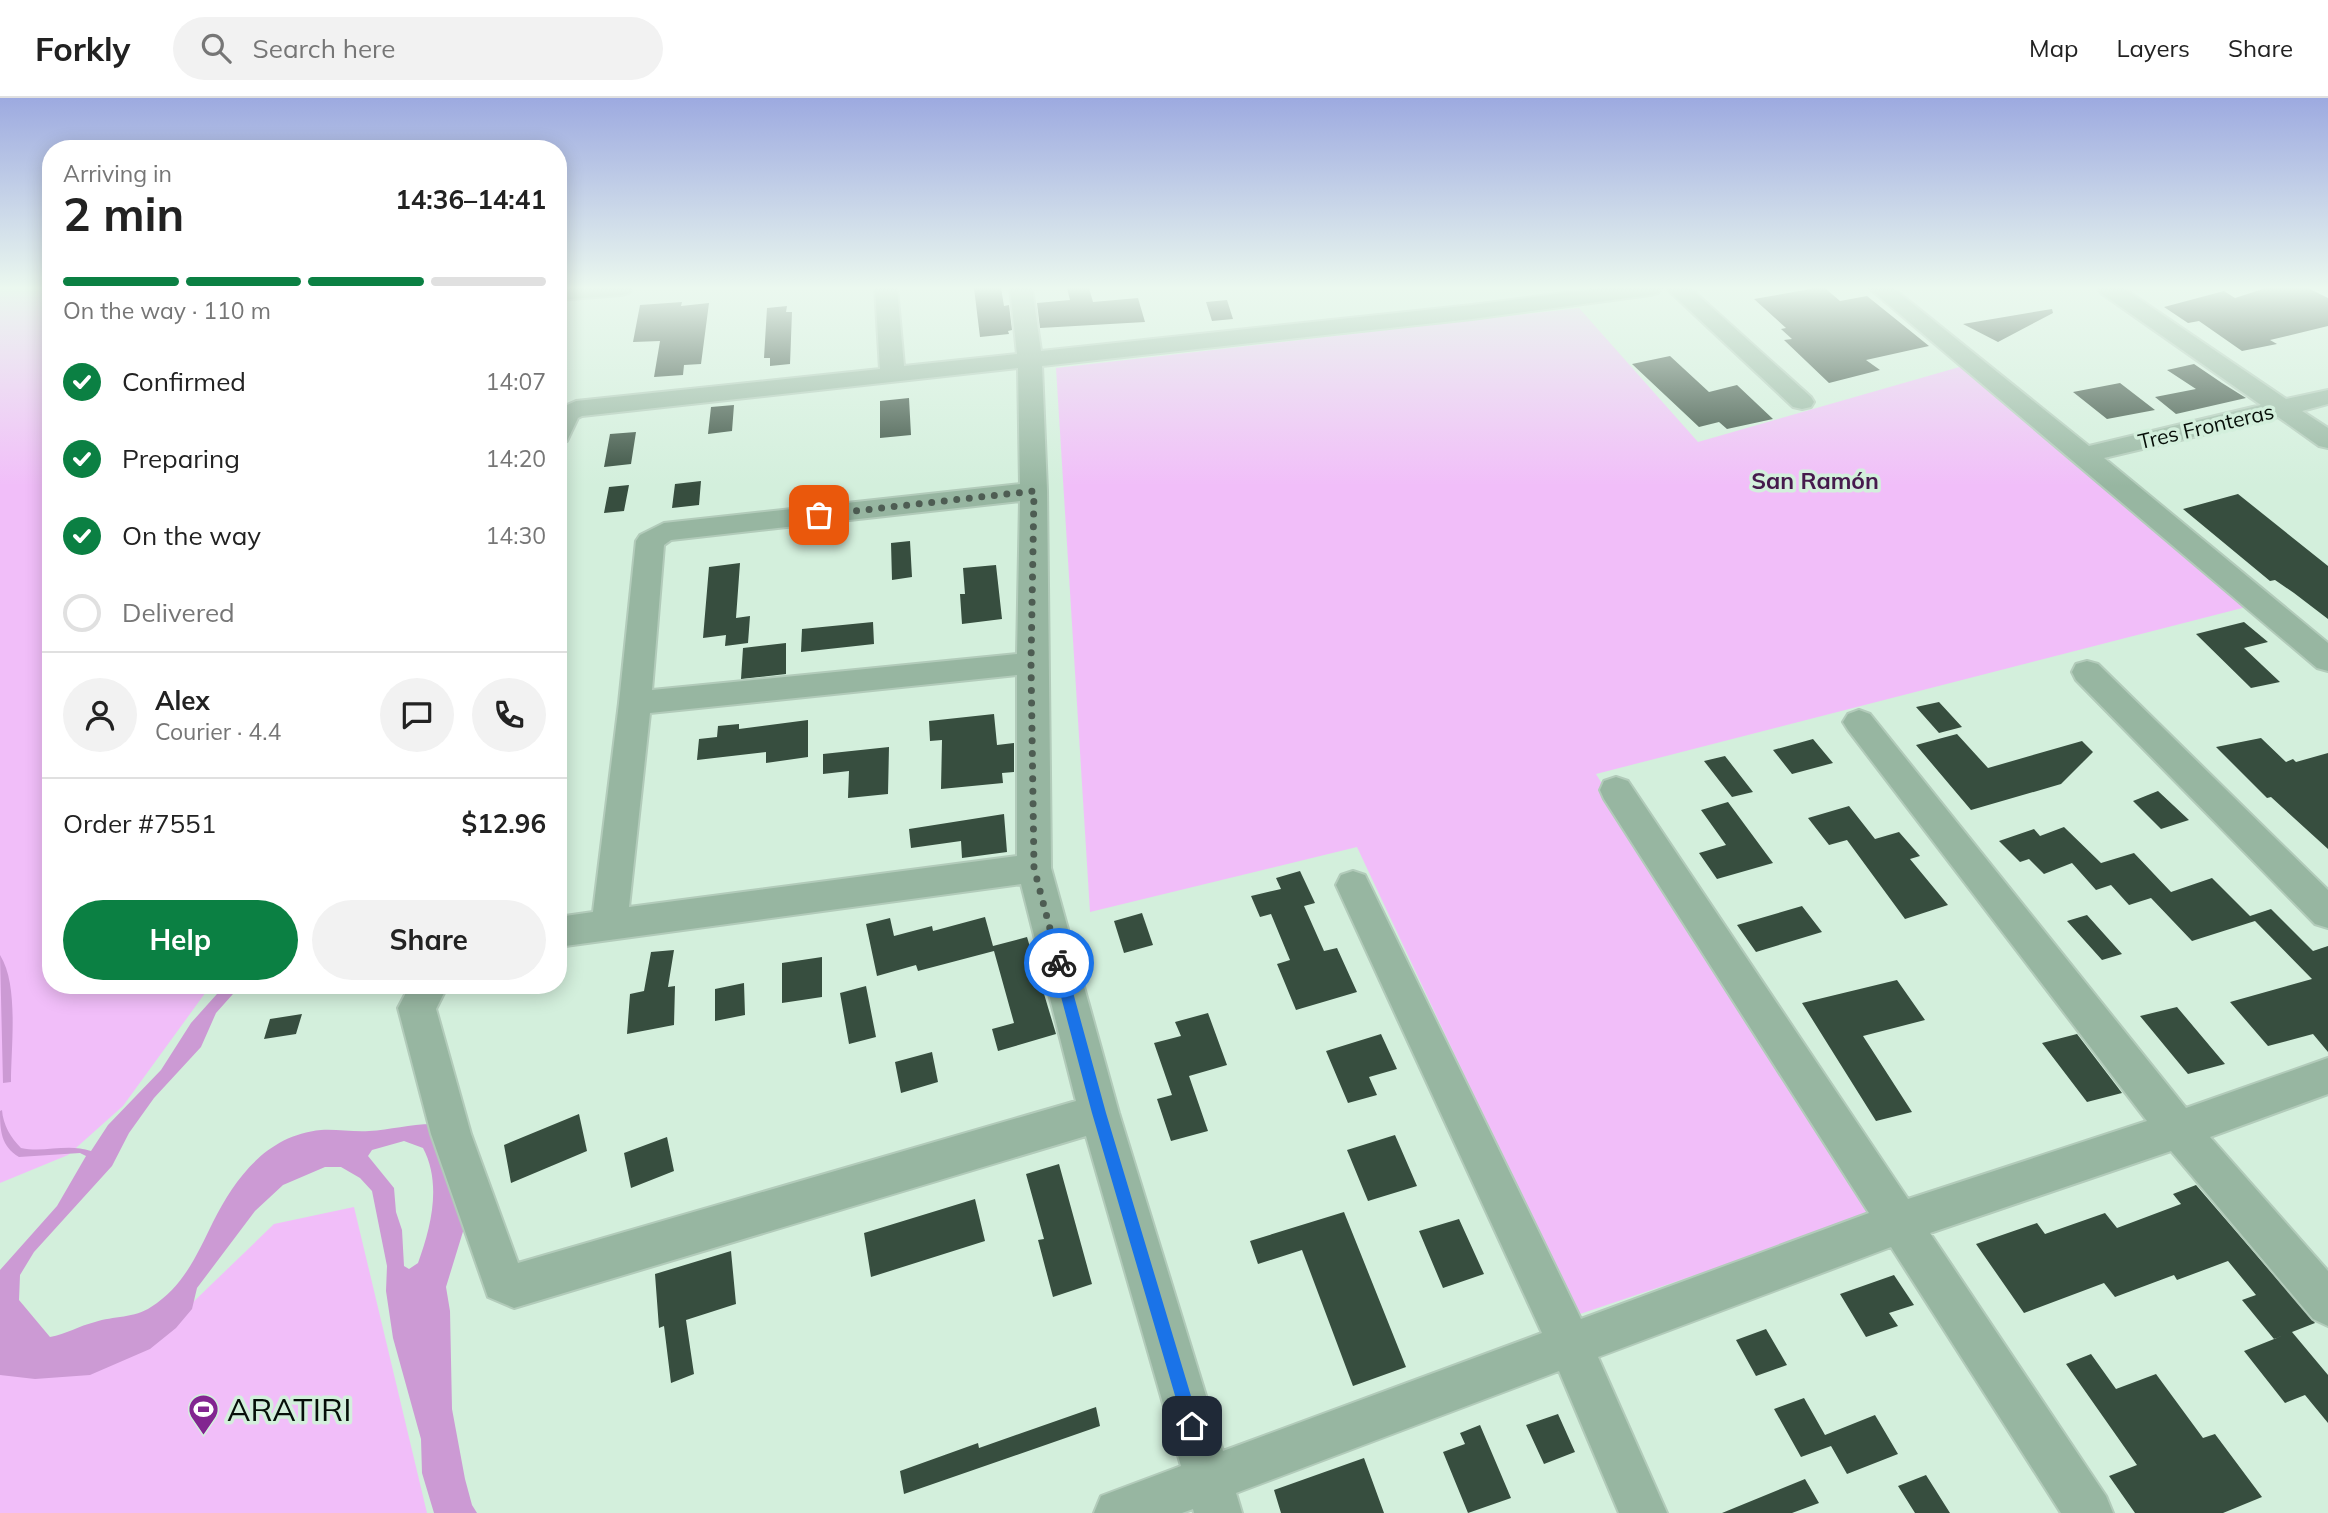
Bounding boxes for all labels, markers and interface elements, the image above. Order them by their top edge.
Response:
search box [173,17,663,80]
text: Forkly [35,28,131,69]
icon: search [197,29,235,67]
text: Search here [253,32,395,65]
text: Map [2029,33,2078,63]
text: Layers [2116,33,2190,63]
text: Share [2228,33,2293,63]
text: Arriving in [63,159,172,188]
text: 14:36–14:41 [395,183,546,216]
text: 2 min [63,185,184,243]
text: On the way · 110 m [63,296,271,325]
icon: check [63,363,101,401]
text: Confirmed [122,365,246,398]
text: 14:07 [486,367,546,396]
street label: Tres Fronteras [2136,398,2276,454]
icon: check [63,440,101,478]
text: Preparing [122,442,240,475]
text: 14:20 [486,444,546,473]
district label: San Ramón [1751,466,1879,495]
pin [789,485,849,545]
icon: bag [800,496,838,534]
icon: check [63,517,101,555]
text: On the way [122,519,261,552]
text: 14:30 [486,521,546,550]
text: Delivered [122,596,235,629]
button: person [63,678,137,752]
button: chat [380,678,454,752]
button: phone [472,678,546,752]
text: Alex [155,684,210,717]
text: Courier · 4.4 [155,717,281,746]
text: Order #7551 [63,807,216,840]
text: $12.96 [462,807,546,840]
button: Help [63,900,298,980]
button: Share [312,900,546,980]
courier [1024,928,1094,998]
icon: bike [1040,944,1078,982]
place label: ARATIRI [227,1389,351,1429]
sports icon: ARATIRI [187,1392,221,1436]
pin [1162,1396,1222,1456]
icon: home [1173,1407,1211,1445]

